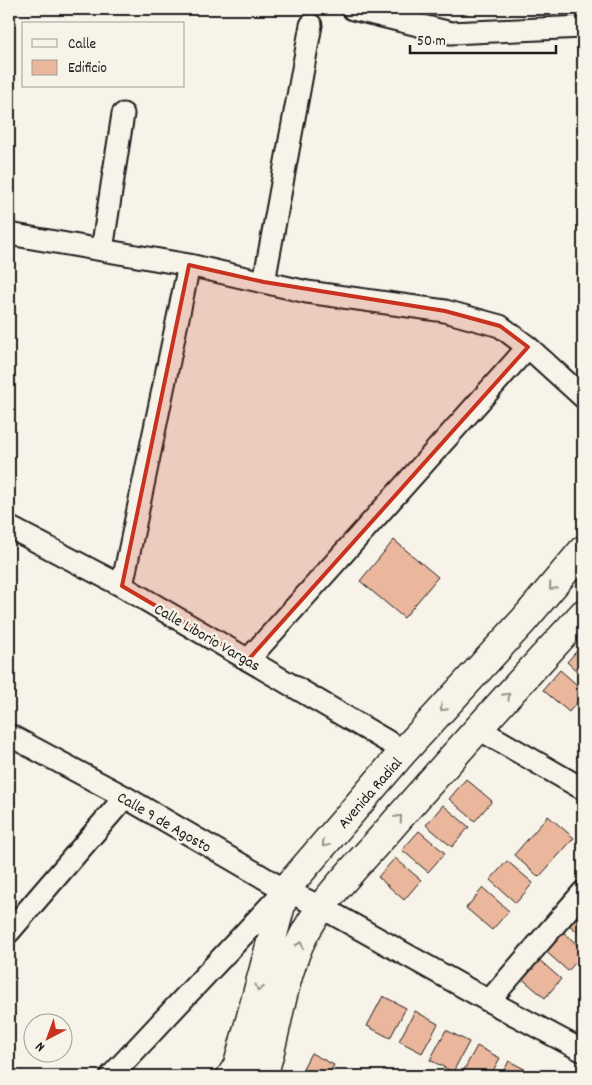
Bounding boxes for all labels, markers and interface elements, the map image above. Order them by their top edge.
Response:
legend [22,22,185,88]
scale bar [410,22,556,54]
text: 50 m [417,31,446,53]
text: Calle [68,34,97,56]
text: Edificio [68,58,107,80]
one-way arrow [549,582,558,591]
street label: Calle Liborio Vargas [149,598,264,678]
one-way arrow [501,693,510,702]
one-way arrow [440,703,449,712]
street label: Avenida Radial [333,753,409,835]
street label: Calle 9 de Agosto [112,787,215,860]
one-way arrow [393,814,402,823]
one-way arrow [321,838,330,847]
one-way arrow [293,941,304,950]
one-way arrow [254,983,264,991]
north arrow [22,1012,72,1062]
text: N [32,1036,50,1056]

